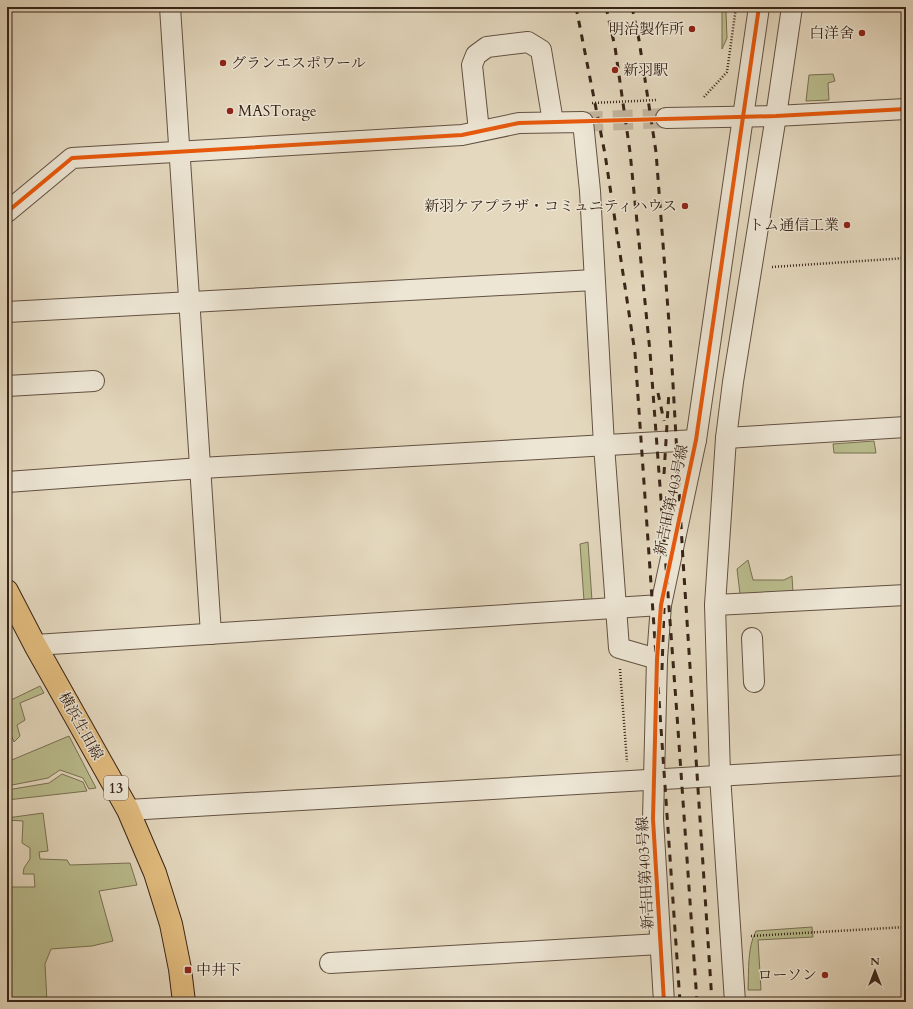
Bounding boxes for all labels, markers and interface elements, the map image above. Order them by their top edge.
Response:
place label: 明治製作所 [609,19,684,39]
place label: 白洋舍 [809,23,854,43]
marker: 明治製作所 [687,24,697,34]
marker: 白洋舍 [857,28,867,38]
place label: グランエスポワール [231,53,366,73]
marker: グランエスポワール [218,58,228,68]
place label: 新羽駅 [623,60,668,80]
marker: 新羽駅 [610,65,620,75]
place label: MASTorage [238,101,317,121]
marker: MASTorage [225,106,235,116]
place label: 新羽ケアプラザ・コミュニティハウス [424,196,677,216]
marker: 新羽ケアプラザ・コミュニティハウス [680,201,690,211]
place label: トム通信工業 [749,215,839,235]
marker: トム通信工業 [842,220,852,230]
street label: 新吉田第403号線 [649,443,693,557]
street label: 横浜生田線 [54,688,108,764]
road number: 13 [104,776,128,800]
street label: 新吉田第403号線 [632,816,658,930]
north arrow [855,951,895,991]
text: N [870,954,880,969]
place label: 中井下 [196,960,241,980]
marker: 中井下 [183,965,193,975]
place label: ローソン [758,965,817,985]
marker: ローソン [820,970,830,980]

